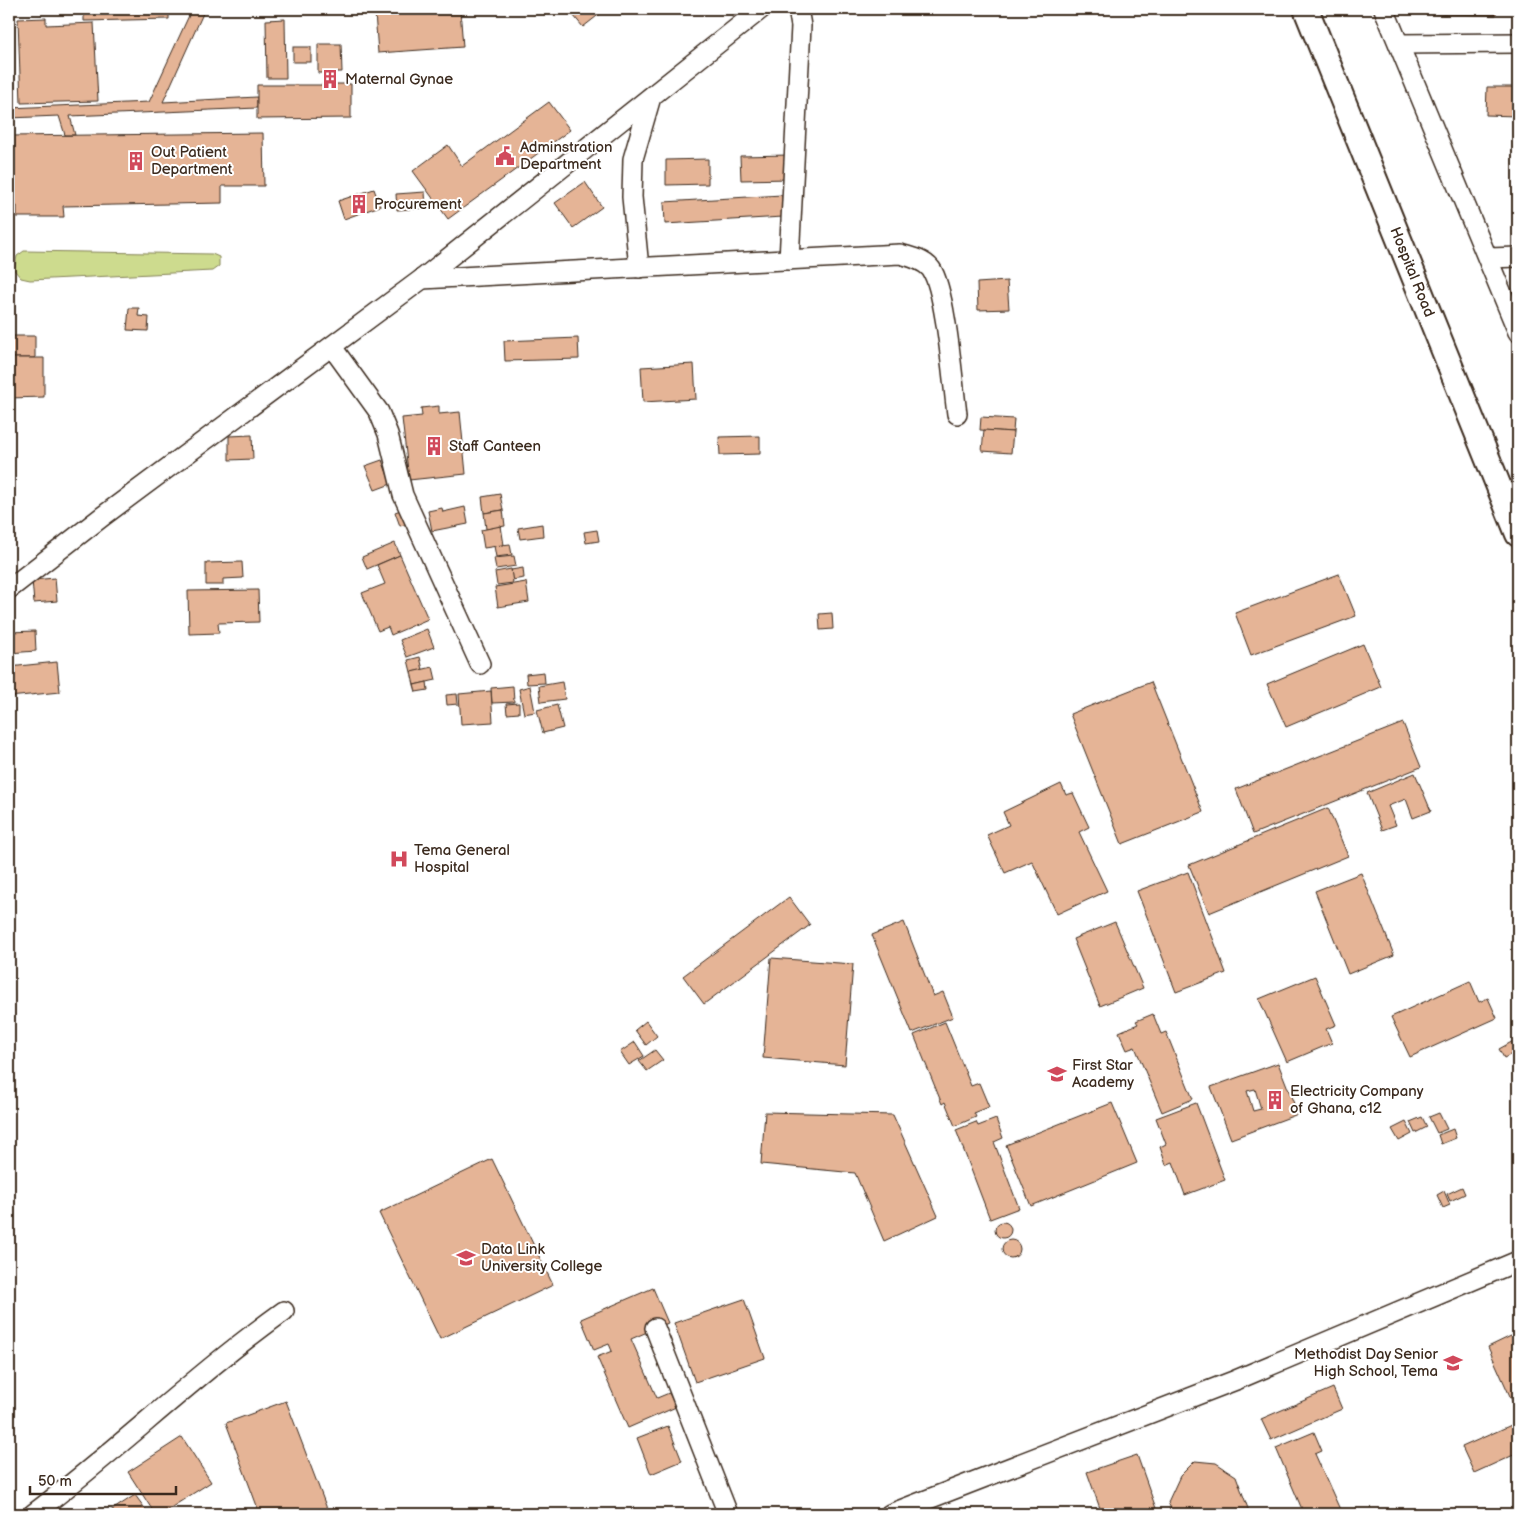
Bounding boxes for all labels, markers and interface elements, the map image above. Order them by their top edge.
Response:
building icon: Maternal Gynae [319,68,341,90]
place label: Maternal Gynae [345,70,453,89]
place label: Adminstration Department [520,138,613,174]
place label: Out Patient Department [151,143,233,179]
public building icon: Adminstration Department [494,145,516,167]
building icon: Out Patient Department [125,150,147,172]
building icon: Procurement [348,193,370,215]
place label: Procurement [374,195,462,214]
street label: Hospital Road [1385,224,1439,320]
building icon: Staff Canteen [423,435,445,457]
place label: Staff Canteen [449,437,541,456]
place label: Tema General Hospital [414,841,510,877]
hospital icon: Tema General Hospital [388,848,410,870]
place label: First Star Academy [1072,1056,1134,1092]
school or university icon: First Star Academy [1046,1063,1068,1085]
place label: Electricity Company of Ghana, c12 [1290,1082,1424,1118]
building icon: Electricity Company of Ghana, c12 [1264,1089,1286,1111]
place label: Data Link University College [481,1240,603,1276]
school or university icon: Data Link University College [455,1247,477,1269]
place label: Methodist Day Senior High School, Tema [1294,1345,1439,1381]
school or university icon: Methodist Day Senior High School, Tema [1442,1352,1464,1374]
scale bar [30,1463,176,1495]
text: 50 m [38,1472,72,1491]

